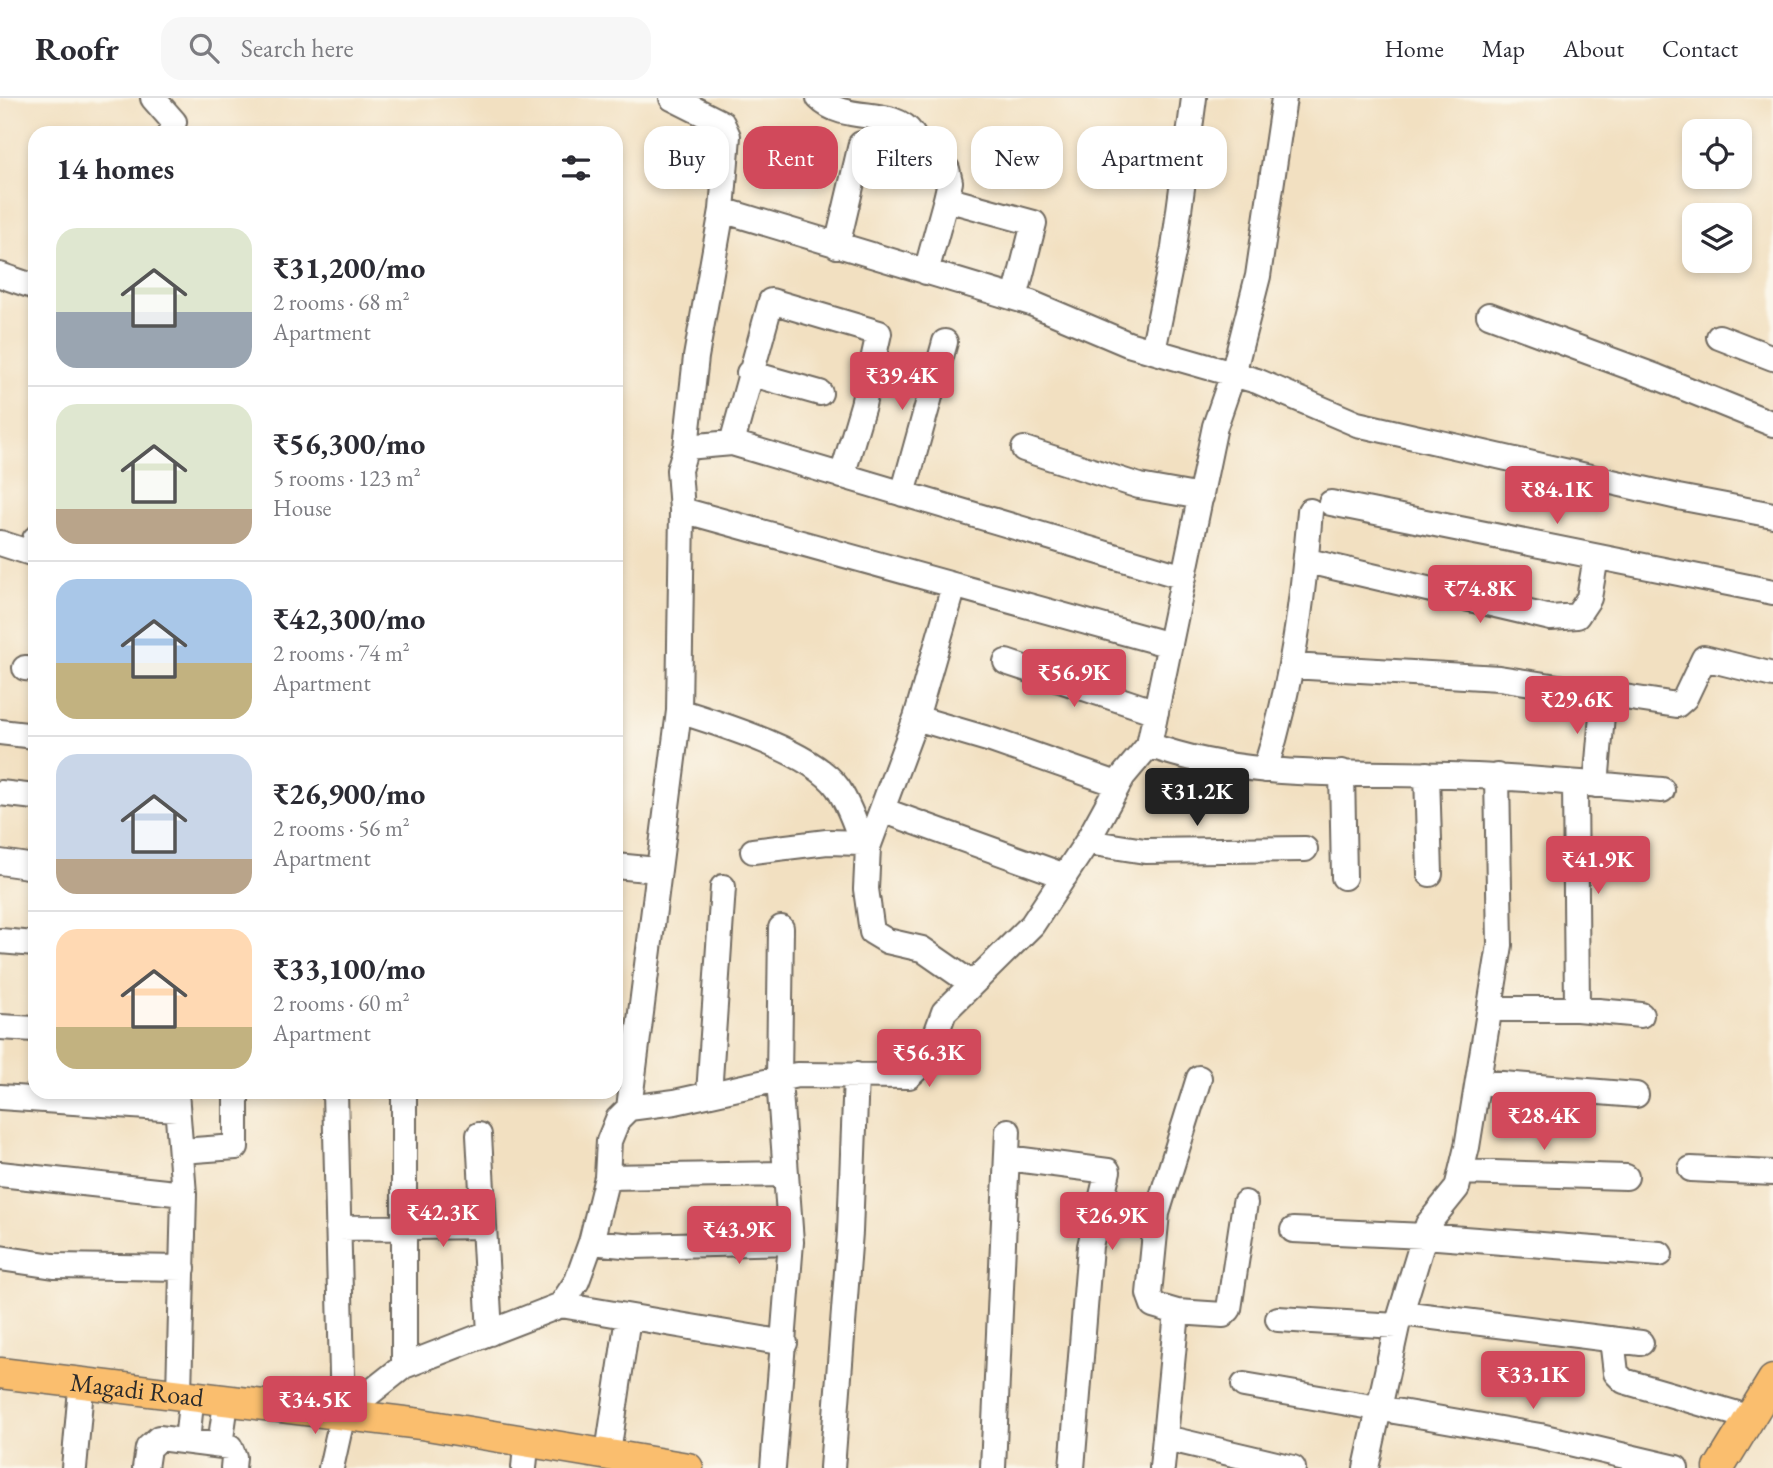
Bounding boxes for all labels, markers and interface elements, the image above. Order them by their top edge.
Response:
search box [161,17,651,80]
text: Roofr [35,27,119,70]
icon: search [185,29,223,67]
text: Search here [241,31,354,65]
text: Home [1384,33,1444,64]
text: Map [1482,33,1525,64]
text: About [1563,33,1624,64]
text: Contact [1662,33,1738,64]
map controls [1682,119,1752,273]
button: locate [1682,119,1752,189]
chip: Buy [644,126,729,189]
chip: Rent [743,126,838,189]
chip: Filters [852,126,957,189]
chip: New [971,126,1063,189]
chip: Apartment [1077,126,1227,189]
text: 14 homes [56,149,174,188]
icon: filters [557,149,595,187]
button: layers [1682,203,1752,273]
text: ₹31,200/mo [273,248,425,287]
icon: home [112,256,196,340]
text: 2 rooms · 68 m² [273,287,410,317]
text: Apartment [273,317,371,347]
pin: ₹39.4K [845,352,959,412]
text: ₹39.4K [866,360,938,390]
text: ₹56,300/mo [273,424,425,463]
icon: home [112,432,196,516]
text: 5 rooms · 123 m² [273,463,421,493]
pin: ₹84.1K [1500,466,1614,526]
text: ₹84.1K [1521,474,1593,504]
text: House [273,493,332,523]
pin: ₹74.8K [1423,566,1537,625]
text: ₹74.8K [1444,573,1516,603]
text: ₹42,300/mo [273,599,425,638]
icon: home [112,607,196,691]
text: 2 rooms · 74 m² [273,638,410,668]
pin: ₹56.9K [1017,650,1131,709]
text: ₹56.9K [1038,657,1110,687]
text: Apartment [273,668,371,698]
pin: ₹29.6K [1520,676,1634,736]
text: ₹29.6K [1541,684,1613,714]
pin: ₹31.2K [1140,768,1254,828]
text: ₹26,900/mo [273,774,425,813]
text: ₹31.2K [1161,776,1233,806]
icon: home [112,782,196,866]
text: 2 rooms · 56 m² [273,813,410,843]
pin: ₹41.9K [1541,836,1655,896]
text: Apartment [273,843,371,873]
text: ₹41.9K [1562,844,1634,874]
text: ₹33,100/mo [273,949,425,988]
icon: home [112,957,196,1041]
text: 2 rooms · 60 m² [273,988,410,1018]
text: Apartment [273,1018,371,1048]
pin: ₹56.3K [872,1030,986,1089]
text: ₹56.3K [893,1037,965,1067]
pin: ₹28.4K [1487,1093,1601,1152]
text: ₹28.4K [1508,1100,1580,1130]
pin: ₹42.3K [386,1190,500,1249]
pin: ₹26.9K [1055,1192,1169,1252]
text: ₹42.3K [407,1197,479,1227]
text: ₹26.9K [1076,1200,1148,1230]
pin: ₹43.9K [682,1206,796,1266]
text: ₹43.9K [703,1214,775,1244]
pin: ₹33.1K [1476,1352,1590,1411]
text: ₹33.1K [1497,1359,1569,1389]
street label: Magadi Road [68,1365,206,1415]
pin: ₹34.5K [258,1376,372,1436]
text: ₹34.5K [279,1384,351,1414]

